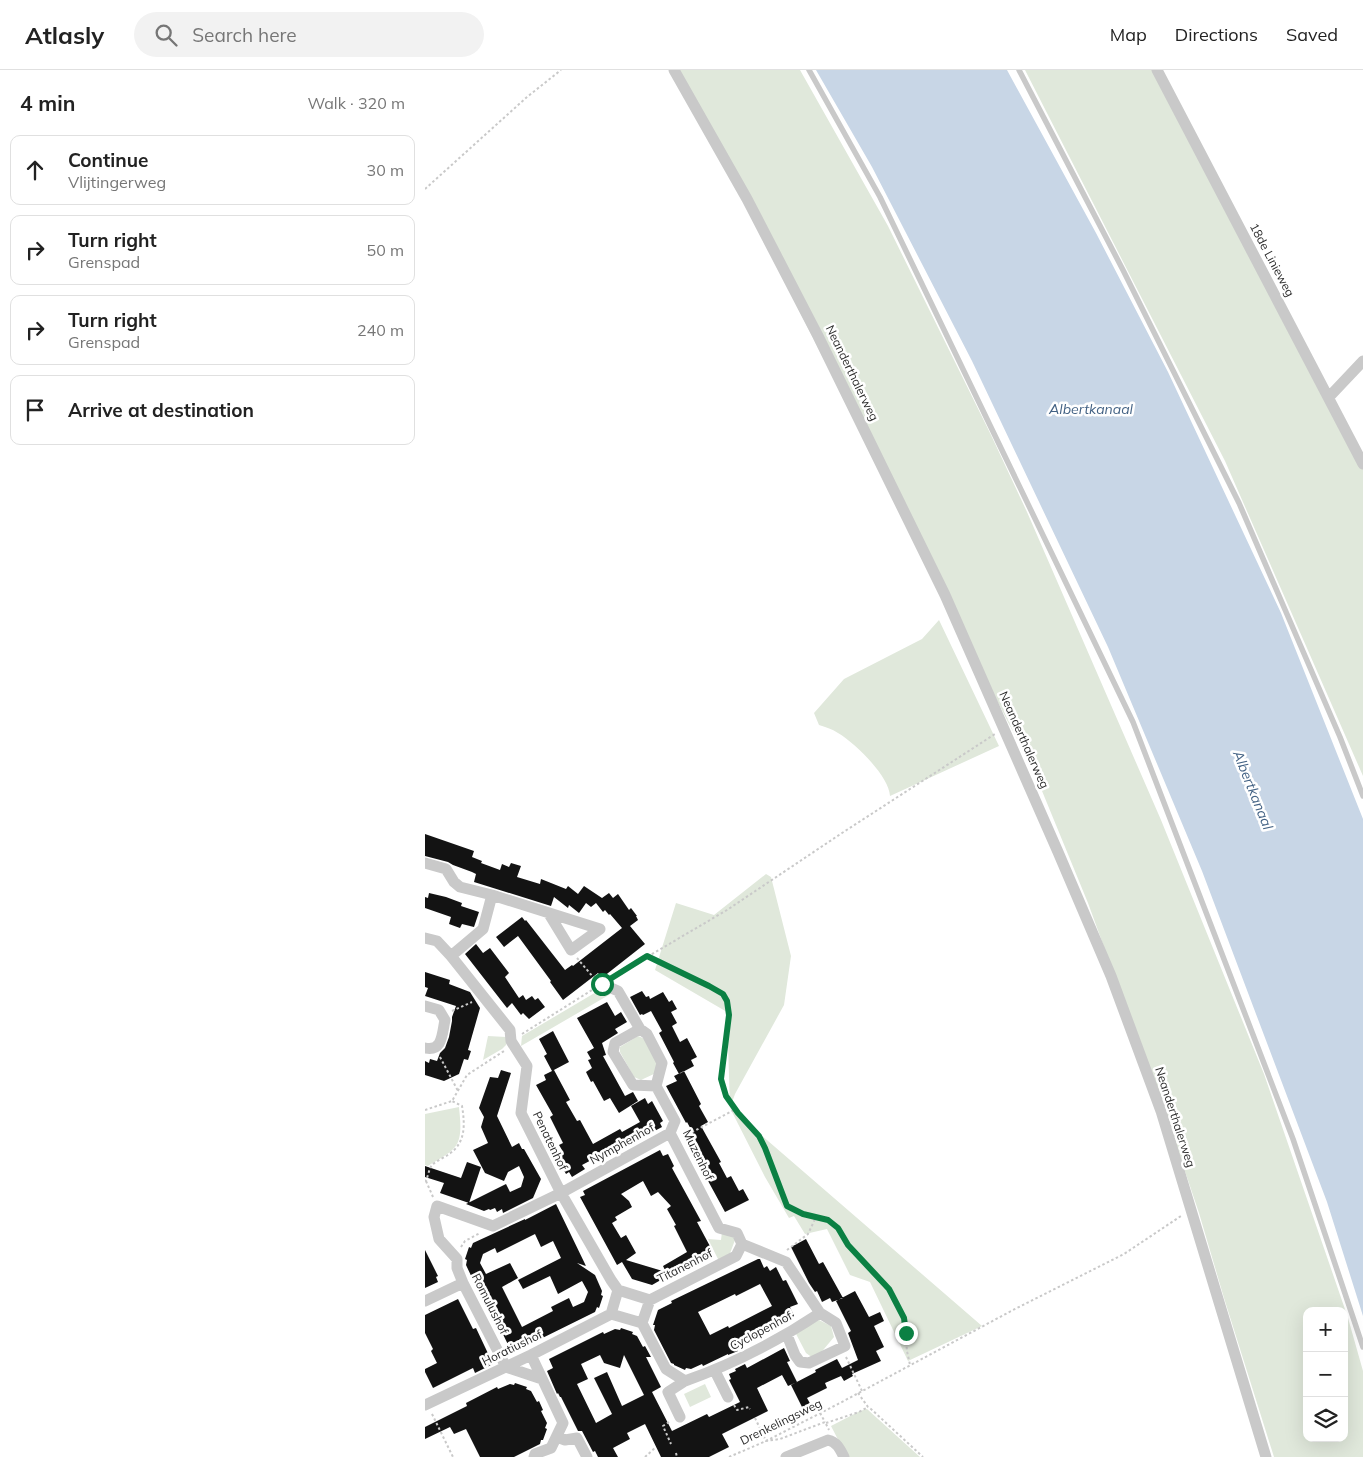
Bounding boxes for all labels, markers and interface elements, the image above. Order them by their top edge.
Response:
search box [134,12,484,57]
text: Atlasly [25,20,104,50]
icon: search [152,21,180,49]
text: Search here [192,23,297,47]
text: Map [1110,23,1147,46]
text: Directions [1175,23,1258,46]
text: Saved [1286,23,1338,46]
text: 4 min [20,90,75,116]
text: Walk · 320 m [307,93,405,113]
text: Continue [68,148,148,172]
icon: ahead [21,156,49,184]
text: 30 m [367,160,404,180]
text: Vlijtingerweg [68,172,166,192]
street label: 18de Linieweg [1247,220,1298,299]
text: Turn right [68,228,157,252]
icon: right [21,236,49,264]
text: 50 m [367,240,404,260]
text: Grenspad [68,252,140,272]
text: Turn right [68,308,157,332]
icon: right [21,316,49,344]
text: 240 m [357,320,404,340]
street label: Neanderthalerweg [823,322,882,423]
text: Grenspad [68,332,140,352]
icon: arrive [21,396,49,424]
text: Arrive at destination [68,398,254,422]
water label: Albertkanaal [1048,400,1134,418]
street label: Neanderthalerweg [996,689,1053,791]
water label: Albertkanaal [1229,747,1277,833]
route start [591,973,614,996]
street label: Neanderthalerweg [1152,1065,1199,1169]
street label: Penatenhof [530,1109,572,1174]
street label: Nymphenhof [587,1119,658,1167]
street label: Muzenhof [680,1127,718,1184]
street label: Titanenhof [655,1245,716,1286]
street label: Romulushof [469,1271,513,1337]
street label: Cyclopenhof [727,1307,795,1353]
map controls [1303,1307,1348,1442]
button: + [1303,1307,1348,1352]
route end [895,1322,918,1345]
street label: Horatiushof [479,1326,545,1369]
button: − [1303,1352,1348,1397]
street label: Drenkelingsweg [737,1395,824,1448]
button: layers [1303,1397,1348,1442]

